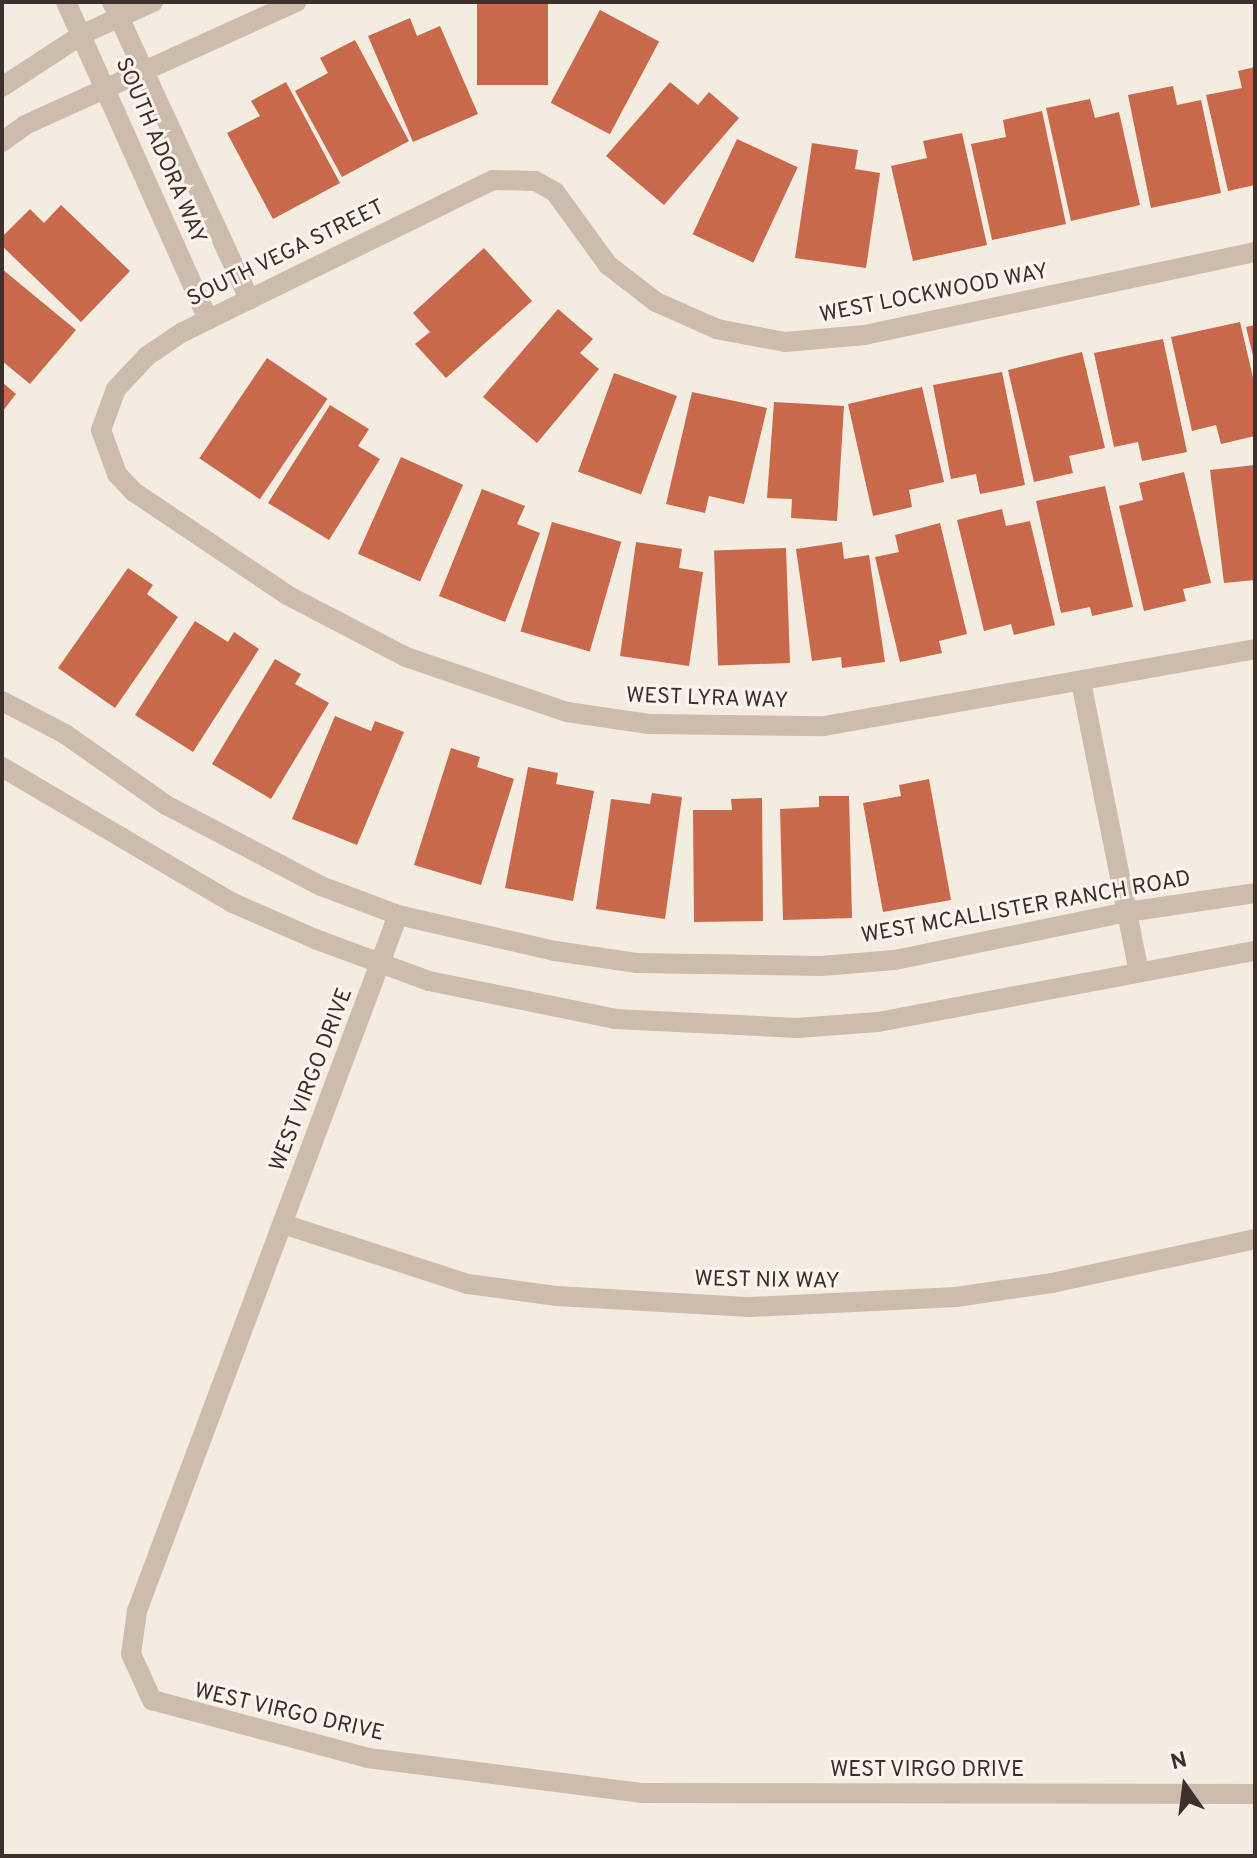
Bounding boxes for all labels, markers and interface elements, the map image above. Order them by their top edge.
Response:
street label: SOUTH ADORA WAY [108,53,212,249]
street label: SOUTH VEGA STREET [182,194,390,314]
street label: WEST LOCKWOOD WAY [817,259,1051,329]
street label: WEST LYRA WAY [624,683,790,715]
street label: WEST MCALLISTER RANCH ROAD [859,866,1193,950]
street label: WEST VIRGO DRIVE [265,984,359,1176]
street label: WEST NIX WAY [693,1267,841,1295]
street label: WEST VIRGO DRIVE [191,1678,387,1748]
north arrow [1145,1746,1225,1826]
text: N [1168,1747,1190,1777]
street label: WEST VIRGO DRIVE [829,1758,1025,1784]

